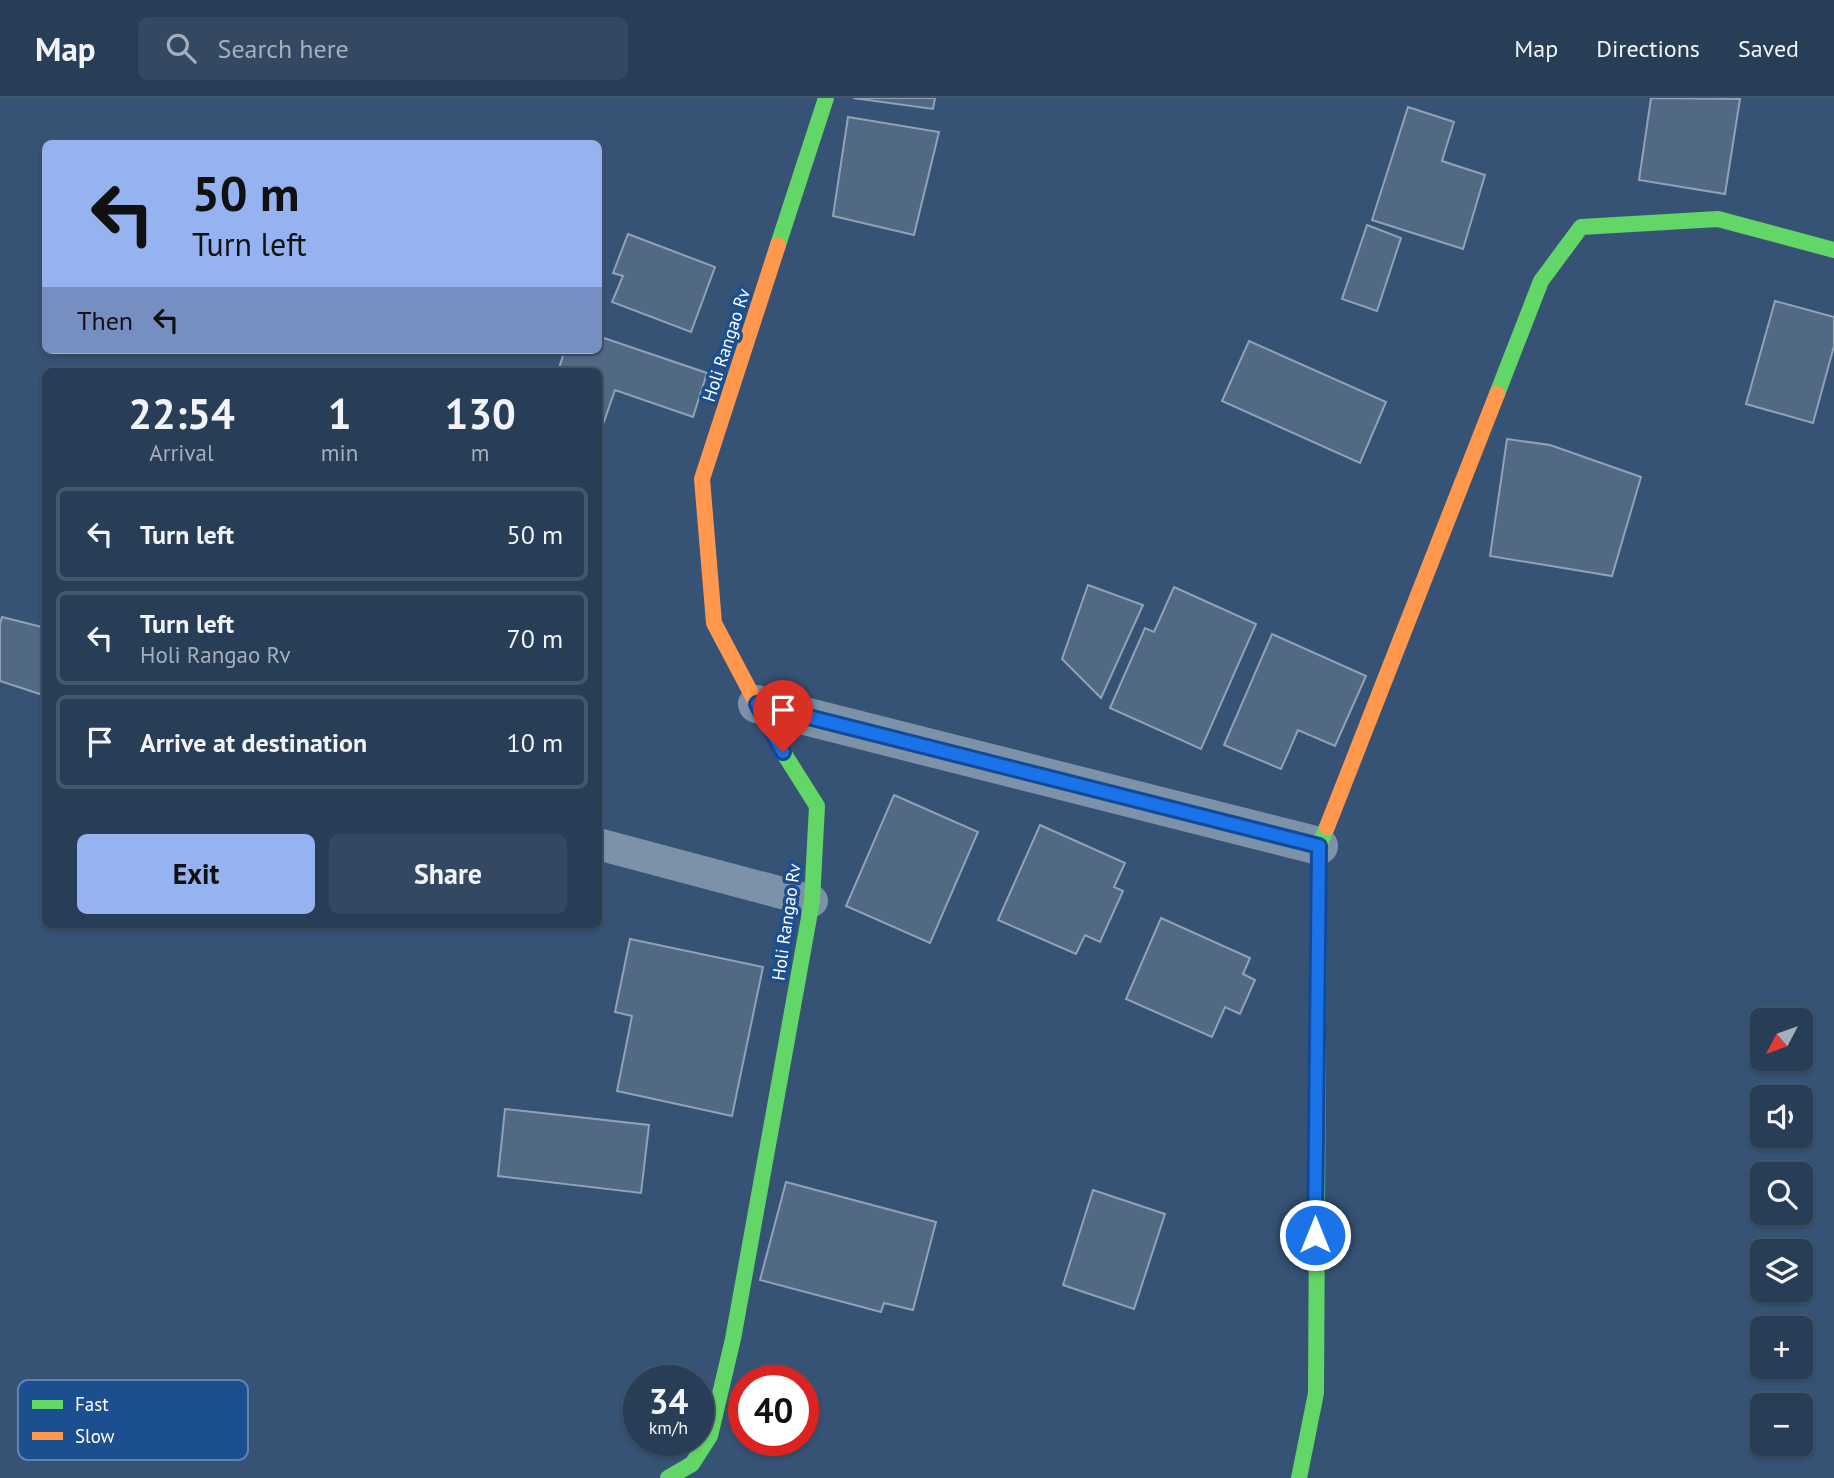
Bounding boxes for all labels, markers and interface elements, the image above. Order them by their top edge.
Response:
search box [138,17,628,80]
text: Map [35,27,96,70]
icon: search [162,29,200,67]
text: Search here [218,32,349,65]
text: Map [1514,33,1558,64]
text: Directions [1596,33,1700,64]
text: Saved [1738,33,1799,64]
text: 50 m [192,161,299,225]
icon: left [77,168,168,259]
text: Turn left [192,223,307,265]
street label: Holi Rangao Rv [697,285,755,405]
icon: left [147,301,185,339]
text: Then [77,304,133,337]
text: 22:54 [128,386,235,441]
text: 1 [328,386,351,441]
text: 130 [444,386,516,441]
text: Arrival [149,438,214,467]
text: min [321,438,358,467]
text: m [471,438,489,467]
icon: left [81,515,119,553]
text: Turn left [140,518,234,551]
text: 50 m [507,518,563,551]
text: Turn left [140,607,234,640]
icon: left [81,619,119,657]
text: 70 m [507,622,563,655]
text: Holi Rangao Rv [140,640,291,669]
pin [753,680,813,752]
icon: arrive [764,691,802,729]
icon: arrive [81,723,119,761]
text: Arrive at destination [140,726,367,759]
text: 10 m [507,726,563,759]
button: Exit [77,834,315,914]
button: Share [329,834,567,914]
street label: Holi Rangao Rv [766,862,806,982]
north arrow [1750,1008,1813,1071]
map controls [1750,1008,1813,1456]
button: sound [1750,1085,1813,1148]
button: search [1750,1162,1813,1225]
position arrow [1278,1198,1352,1272]
button: layers [1750,1239,1813,1302]
button: + [1750,1316,1813,1379]
speed limit sign: 40 [728,1365,819,1456]
text: 34 [649,1378,688,1424]
legend [18,1380,248,1460]
text: Fast [75,1392,109,1416]
button: − [1750,1393,1813,1456]
text: km/h [649,1416,688,1439]
text: Slow [75,1424,115,1448]

